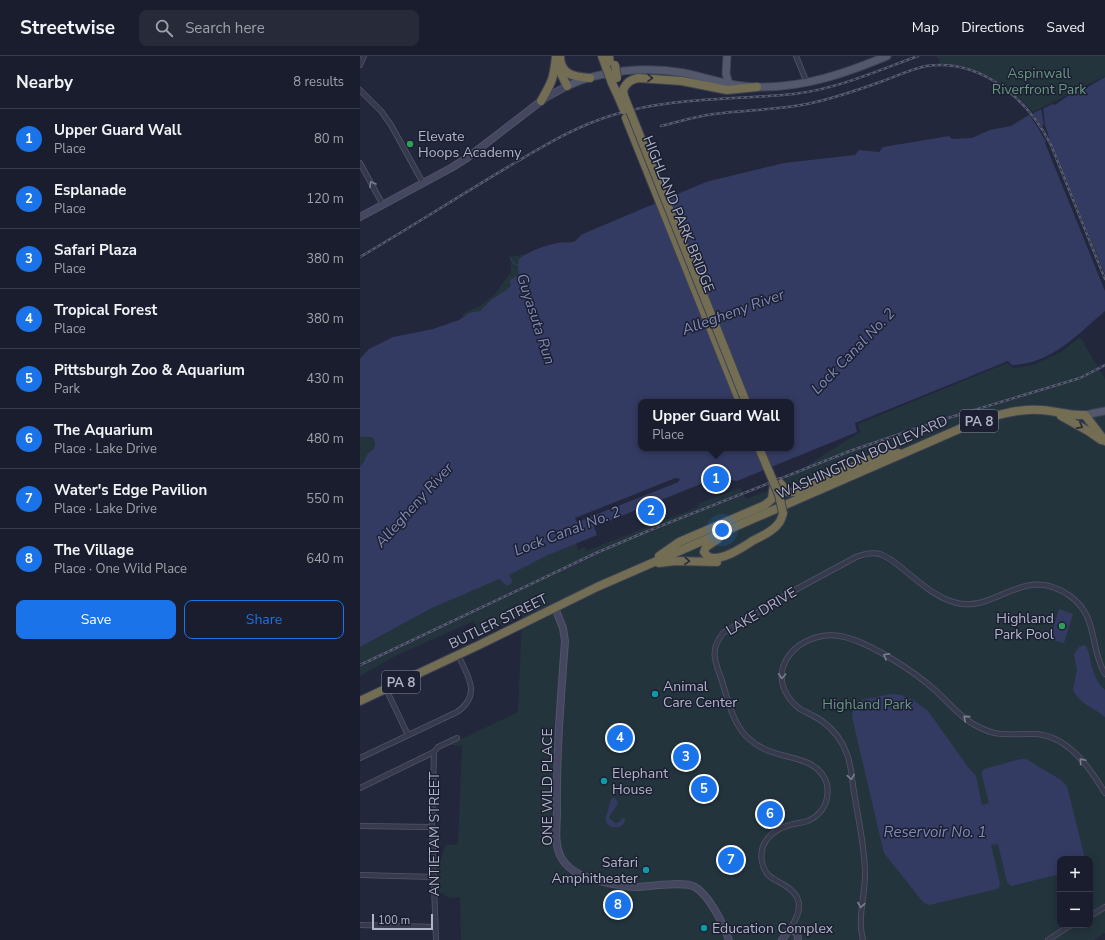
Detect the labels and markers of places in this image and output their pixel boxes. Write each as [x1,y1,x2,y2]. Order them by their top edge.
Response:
place label: Elevate Hoops Academy [418,127,522,162]
marker: Elevate Hoops Academy [405,139,415,149]
pin: 1 [703,464,729,494]
pin: 2 [638,496,664,526]
place label: Highland Park Pool [994,609,1055,644]
marker: Highland Park Pool [1057,621,1067,631]
place label: Animal Care Center [663,677,737,712]
marker: Animal Care Center [650,689,660,699]
pin: 4 [607,723,633,753]
pin: 3 [673,742,699,772]
place label: Elephant House [612,764,668,799]
pin: 5 [691,774,717,804]
marker: Elephant House [599,776,609,786]
pin: 6 [757,799,783,829]
pin: 7 [718,845,744,875]
place label: Safari Amphitheater [551,853,638,888]
marker: Safari Amphitheater [641,865,651,875]
pin: 8 [605,890,631,920]
place label: Education Complex [712,919,834,938]
marker: Education Complex [699,923,709,933]

